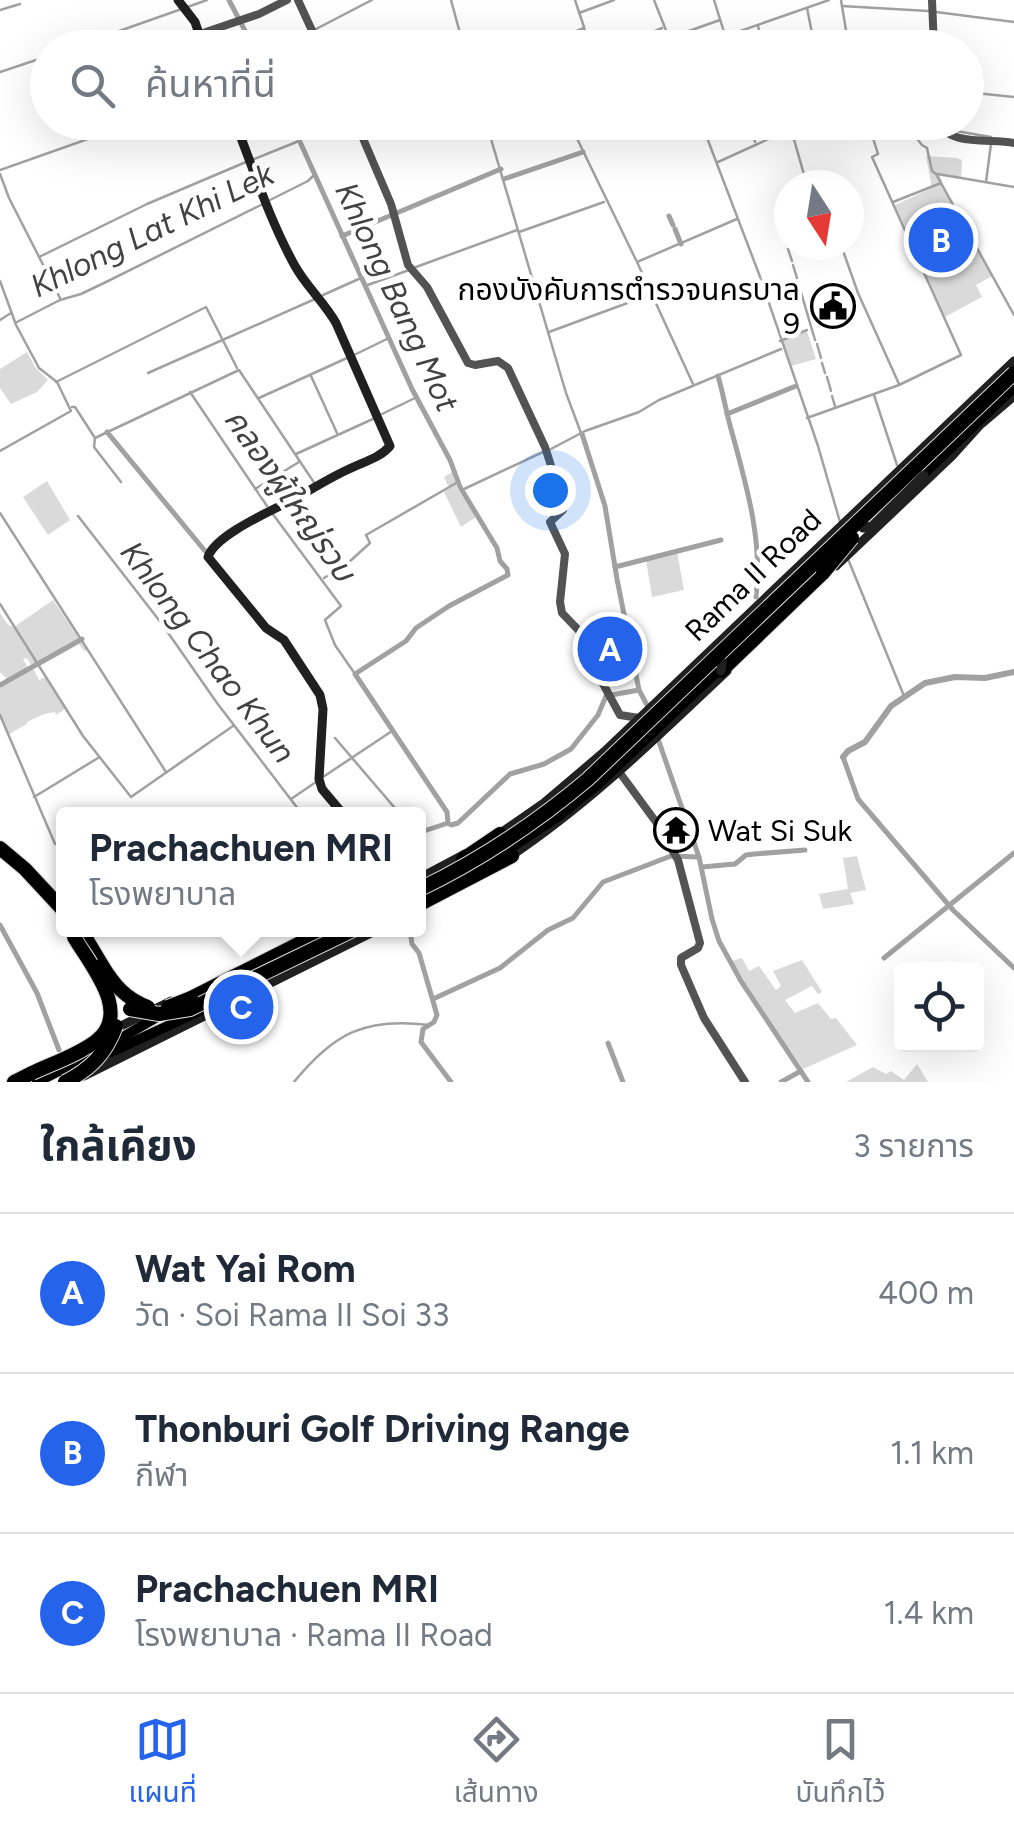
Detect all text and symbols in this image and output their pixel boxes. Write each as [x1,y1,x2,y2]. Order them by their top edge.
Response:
search box [30,30,984,140]
icon: search [65,58,120,113]
text: ค้นหาที่นี่ [145,61,276,107]
water label: Khlong Lat Khi Lek [24,154,281,305]
north arrow [774,170,864,260]
water label: Khlong Bang Mot [327,176,467,418]
pin: B [908,202,974,278]
place label: กองบังคับการตำรวจนครบาล 9 [458,271,800,342]
public building icon: กองบังคับการตำรวจนครบาล 9 [810,283,856,329]
water label: คลองผู้ใหญ่รวบ [216,401,365,591]
your location [525,465,576,516]
street label: Rama II Road [677,501,829,649]
water label: Khlong Chao Khun [113,534,303,770]
pin: A [578,612,642,686]
popup [56,807,426,937]
temple icon: Wat Si Suk [653,807,699,853]
place label: Wat Si Suk [708,812,853,849]
text: Prachachuen MRI [89,825,393,871]
text: โรงพยาบาล [89,875,236,913]
map controls [894,962,984,1052]
button: locate [894,962,984,1052]
pin: C [208,970,274,1044]
text: ใกล้เคียง [40,1120,197,1171]
text: 3 รายการ [853,1127,974,1165]
text: Wat Yai Rom [135,1246,356,1292]
text: A [61,1274,84,1312]
text: 400 m [878,1274,974,1312]
text: วัด · Soi Rama II Soi 33 [135,1296,449,1334]
text: Thonburi Golf Driving Range [135,1406,630,1452]
text: B [63,1434,82,1472]
text: 1.1 km [890,1434,974,1472]
text: กีฬา [135,1456,189,1494]
text: Prachachuen MRI [135,1566,439,1612]
text: C [61,1594,84,1632]
text: 1.4 km [884,1594,974,1632]
text: โรงพยาบาล · Rama II Road [135,1616,493,1654]
tab: แผนที่ [129,1712,197,1815]
tab: เส้นทาง [454,1712,538,1815]
tab: บันทึกไว้ [796,1712,885,1815]

